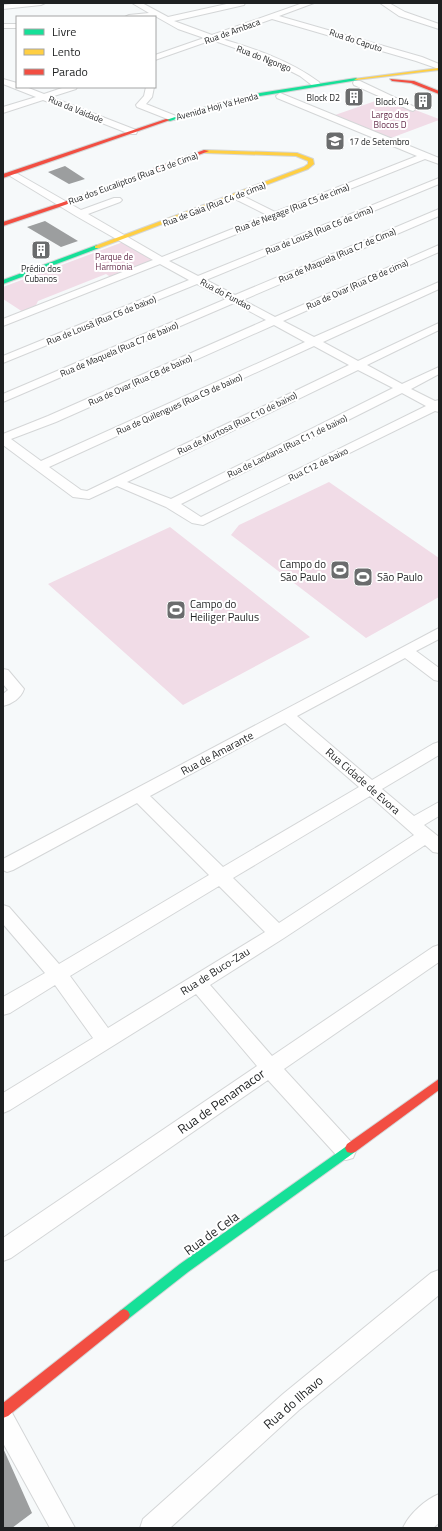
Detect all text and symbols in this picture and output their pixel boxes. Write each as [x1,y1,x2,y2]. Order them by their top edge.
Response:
street label: Rua de Ambaca [202,15,262,47]
legend [16,16,156,88]
text: Livre [52,22,76,41]
street label: Rua do Caputo [328,25,384,55]
text: Lento [52,42,81,61]
street label: Rua do Ngongo [235,42,294,75]
text: Parado [52,62,88,81]
building icon: Block D2 [343,86,365,108]
street label: Avenida Hoji Ya Henda [175,89,260,123]
building icon: Block D4 [412,90,434,112]
place label: Block D2 [307,91,340,104]
street label: Rua da Vaidade [47,92,106,126]
place label: Block D4 [376,95,409,108]
park label: Largo dos Blocos D [372,108,408,131]
school or university icon: 17 de Setembro [324,130,346,152]
place label: 17 de Setembro [349,135,410,148]
street label: Rua dos Eucaliptos (Rua C3 de Cima) [66,148,200,208]
street label: Rua de Gaia (Rua C4 de cima) [161,178,267,230]
street label: Rua de Negage (Rua C5 de cima) [233,180,351,236]
street label: Rua de Lousã (Rua C6 de cima) [263,202,375,258]
street label: Rua de Maquela (Rua C7 de Cima) [276,224,398,286]
building icon: Prédio dos Cubanos [30,239,52,261]
park label: Parque de Harmonia [95,250,134,273]
street label: Rua de Ovar (Rua C8 de cima) [304,256,410,312]
place label: Prédio dos Cubanos [21,262,61,285]
street label: Rua do Fundao [198,275,254,313]
street label: Rua de Lousã (Rua C6 de baixo) [44,292,158,348]
street label: Rua de Maquela (Rua C7 de baixo) [58,318,180,380]
street label: Rua de Ovar (Rua C8 de baixo) [86,351,194,409]
street label: Rua de Quilengues (Rua C9 de baixo) [114,370,244,438]
street label: Rua de Murtosa (Rua C10 de baixo) [175,388,299,458]
street label: Rua de Landana (Rua C11 de baixo) [225,411,349,481]
street label: Rua C12 de baixo [286,444,350,484]
place label: Campo do São Paulo [280,556,326,585]
sports icon: Campo do São Paulo [329,559,351,581]
sports icon: São Paulo [352,566,374,588]
place label: São Paulo [377,569,423,585]
place label: Campo do Heiliger Paulus [190,596,259,625]
sports icon: Campo do Heiliger Paulus [165,599,187,621]
street label: Rua de Amarante [178,727,257,779]
street label: Rua Cidade de Evora [322,744,404,818]
street label: Rua de Buco-Zau [177,943,253,999]
street label: Rua de Penamacor [173,1063,269,1139]
street label: Rua de Cela [179,1206,243,1260]
street label: Rua do Ilhavo [259,1370,327,1434]

